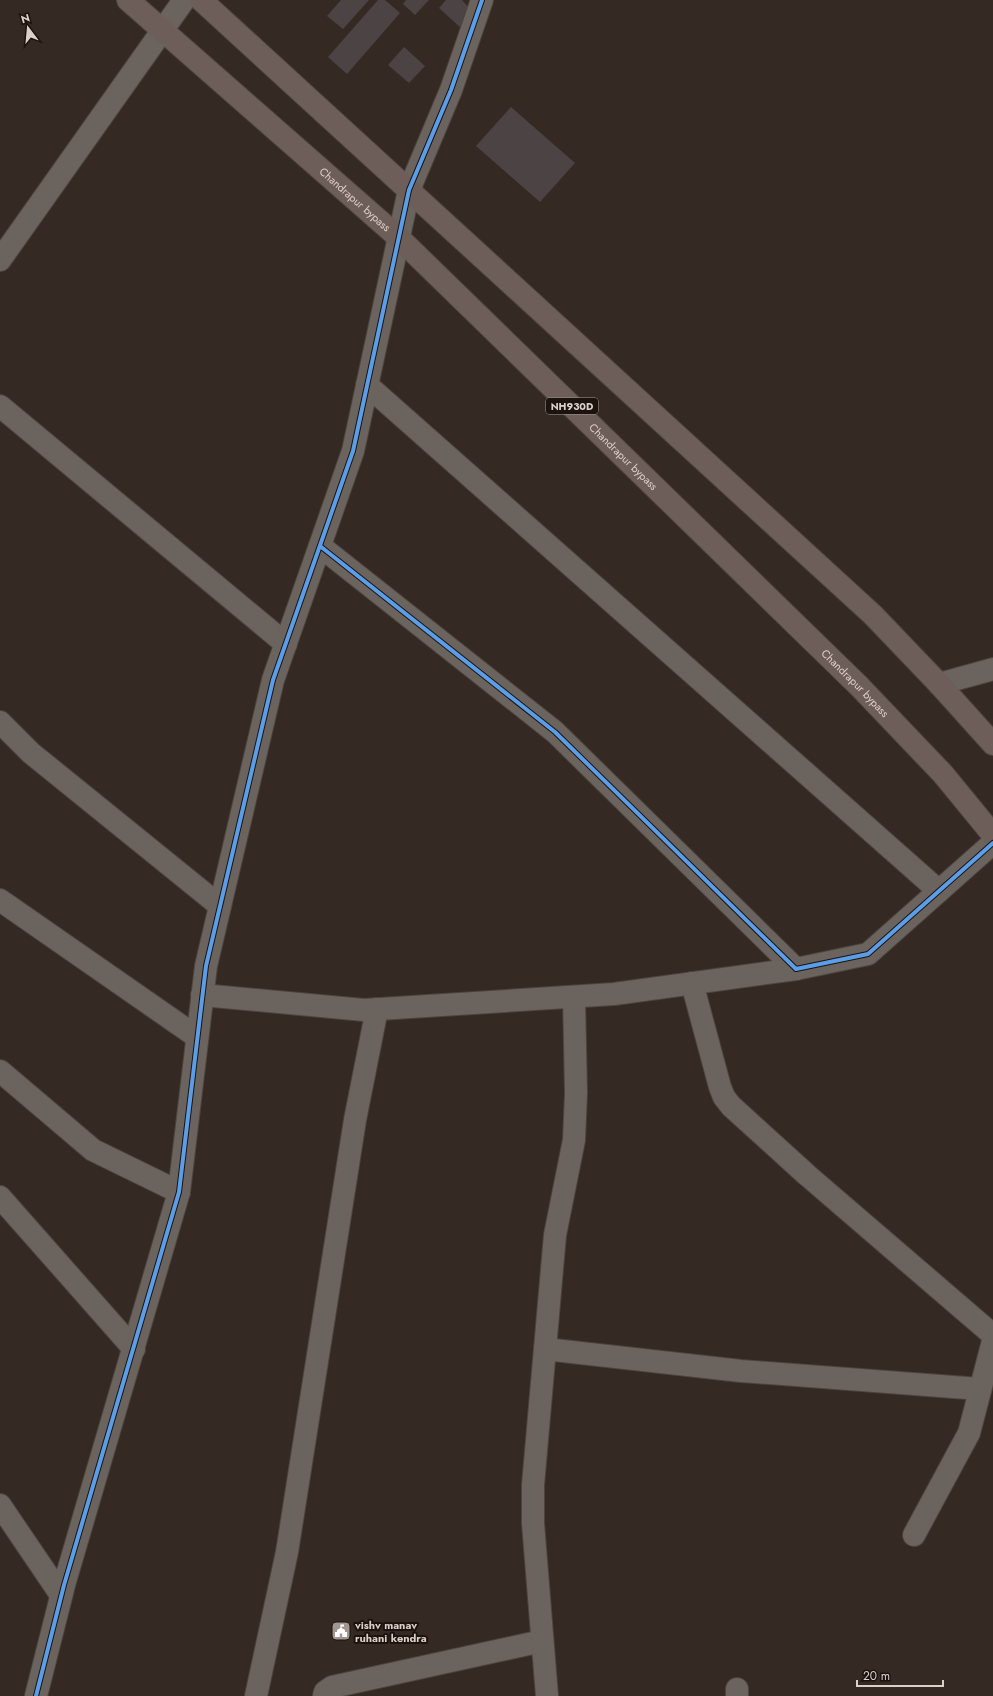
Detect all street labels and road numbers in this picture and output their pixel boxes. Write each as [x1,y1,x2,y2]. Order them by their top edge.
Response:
street label: Chandrapur bypass [316,163,395,235]
road number: NH930D [546,398,598,414]
street label: Chandrapur bypass [586,419,662,494]
street label: Chandrapur bypass [818,645,893,721]

